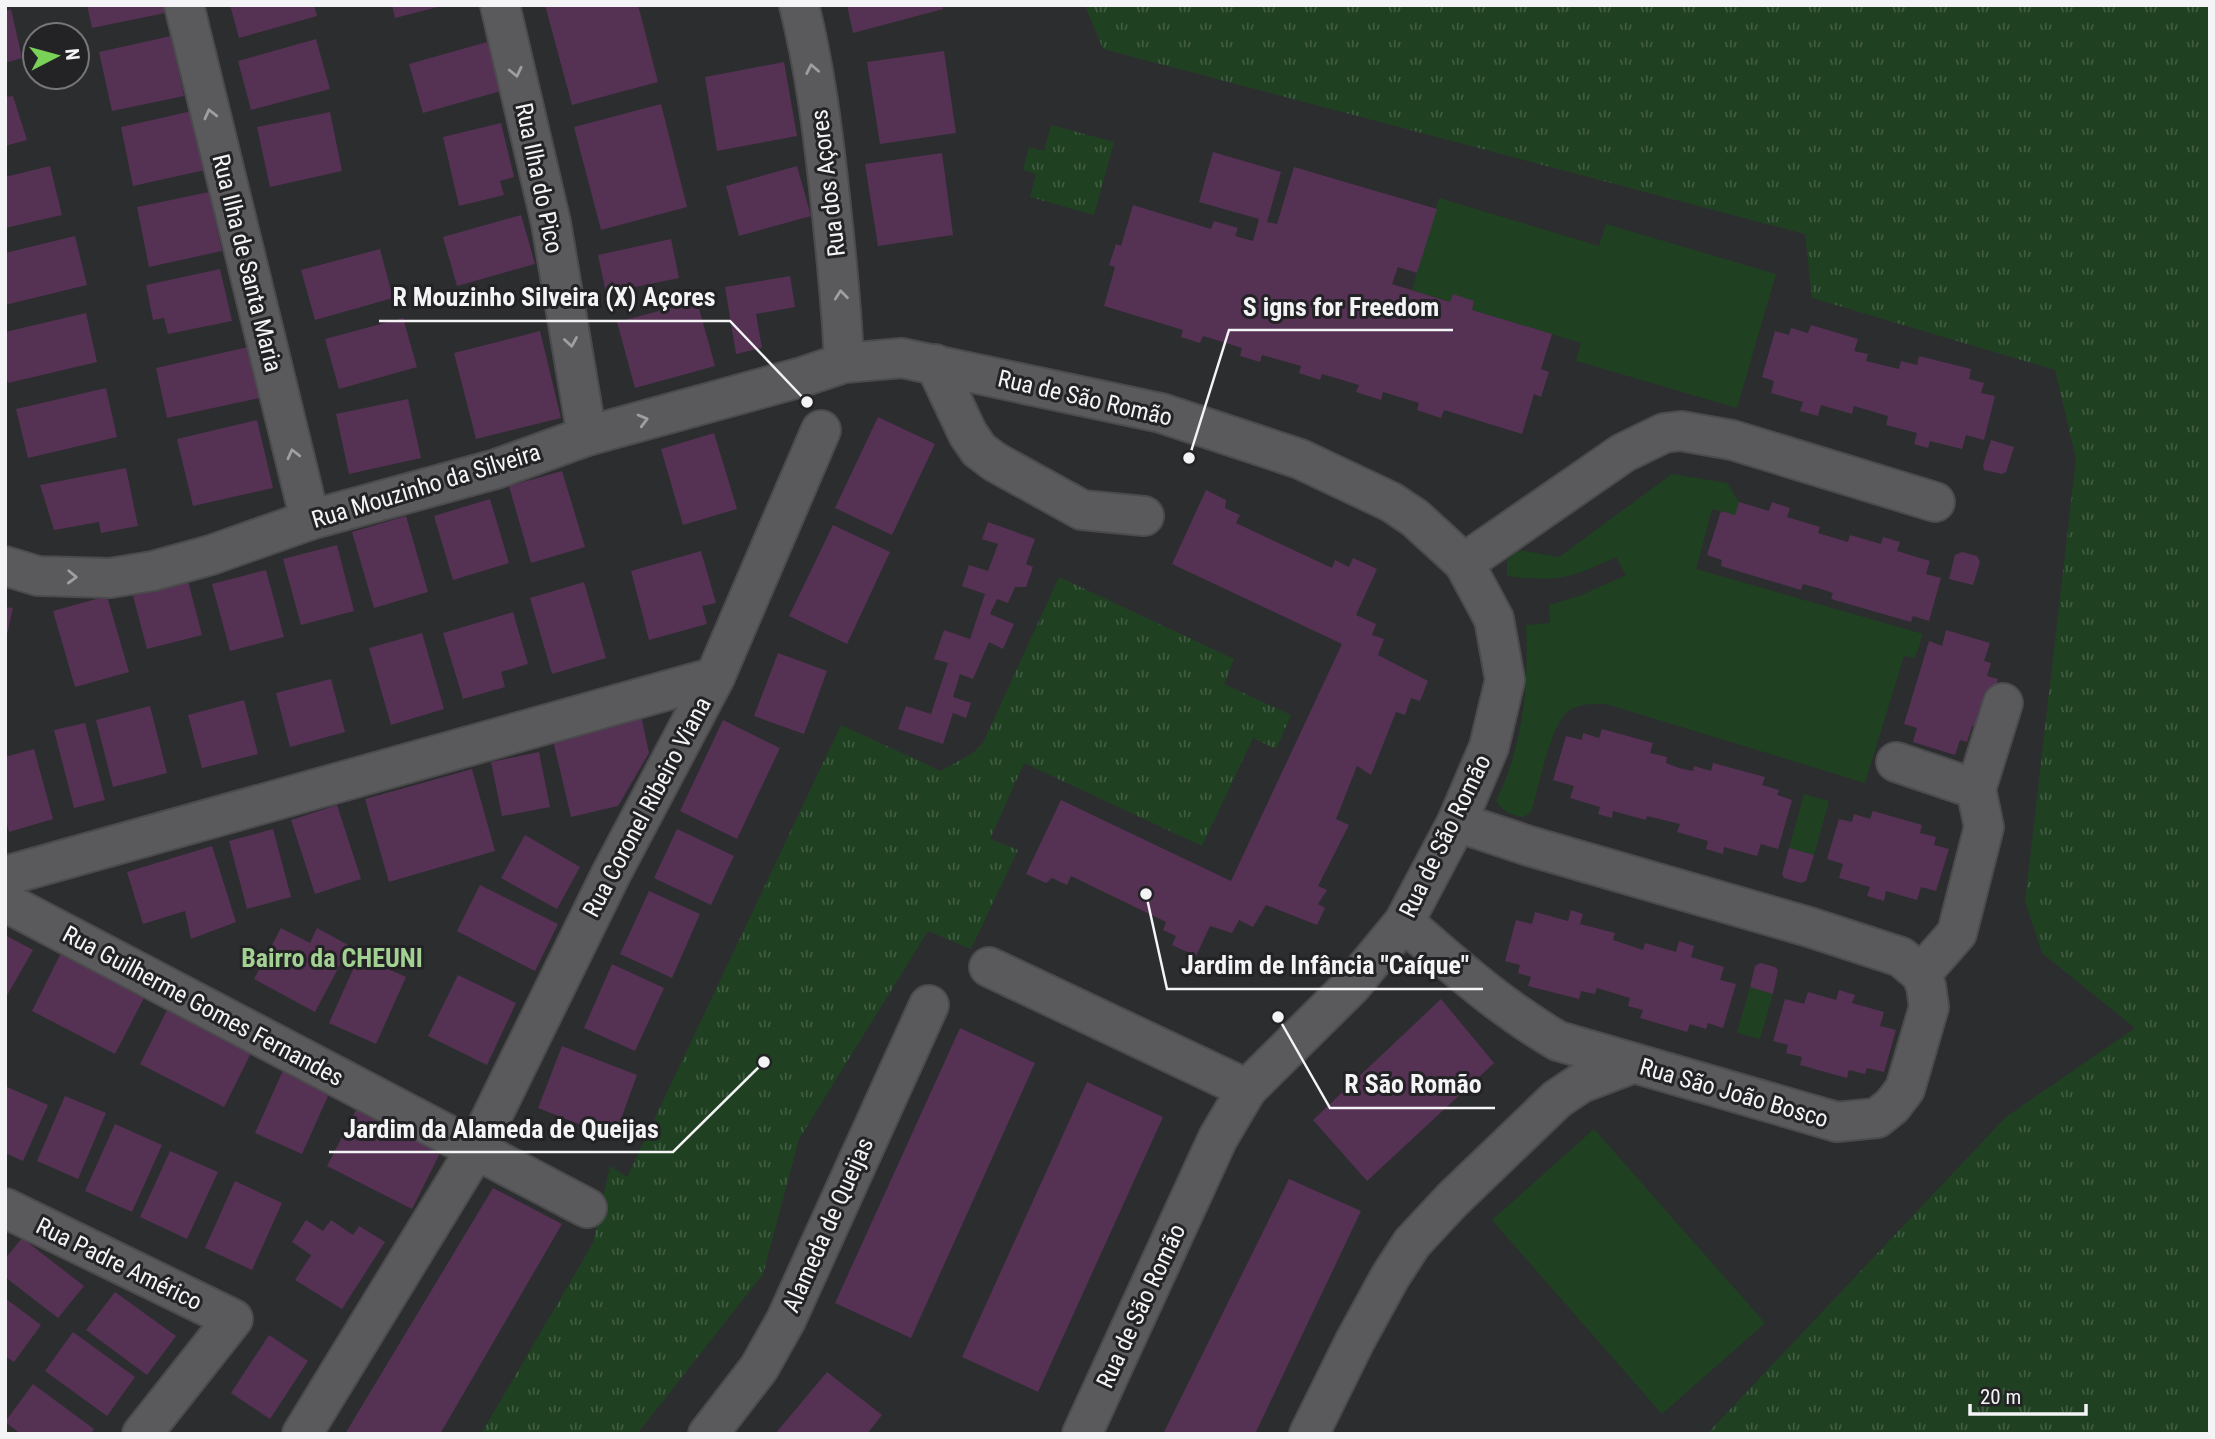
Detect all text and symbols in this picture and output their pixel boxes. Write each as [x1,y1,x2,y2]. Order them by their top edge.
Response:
north arrow [21,21,91,91]
text: N [60,47,84,61]
one-way arrow [806,64,821,76]
one-way arrow [508,66,522,78]
street label: Rua Ilha do Pico [509,100,569,256]
one-way arrow [204,108,218,120]
street label: Rua dos Açores [805,108,851,258]
street label: Rua Ilha de Santa Maria [206,151,288,375]
callout: R Mouzinho Silveira (X) Açores [379,274,730,321]
text: R Mouzinho Silveira (X) Açores [392,282,716,312]
callout: S igns for Freedom [1229,283,1453,330]
one-way arrow [834,289,849,300]
text: S igns for Freedom [1243,292,1439,322]
one-way arrow [563,337,578,348]
street label: Rua de São Romão [995,364,1175,432]
one-way arrow [637,414,649,429]
street label: Rua Mouzinho da Silveira [308,438,544,534]
one-way arrow [287,448,301,460]
one-way arrow [67,569,78,585]
street label: Rua Coronel Ribeiro Viana [577,692,717,922]
street label: Rua de São Romão [1393,750,1497,922]
street label: Rua Guilherme Gomes Fernandes [58,920,348,1092]
callout: Jardim de Infância "Caíque" [1167,942,1483,989]
district label: Bairro da CHEUNI [241,943,423,973]
text: Jardim de Infância "Caíque" [1181,950,1469,980]
street label: Rua São João Bosco [1637,1053,1831,1133]
callout: R São Romão [1330,1061,1495,1108]
text: R São Romão [1344,1069,1482,1099]
callout: Jardim da Alameda de Queijas [329,1105,673,1152]
text: Jardim da Alameda de Queijas [343,1114,659,1144]
street label: Alameda de Queijas [777,1133,879,1317]
street label: Rua Padre Américo [32,1212,206,1316]
street label: Rua de São Romão [1091,1219,1191,1393]
scale bar [1970,1372,2086,1416]
text: 20 m [1980,1385,2021,1409]

